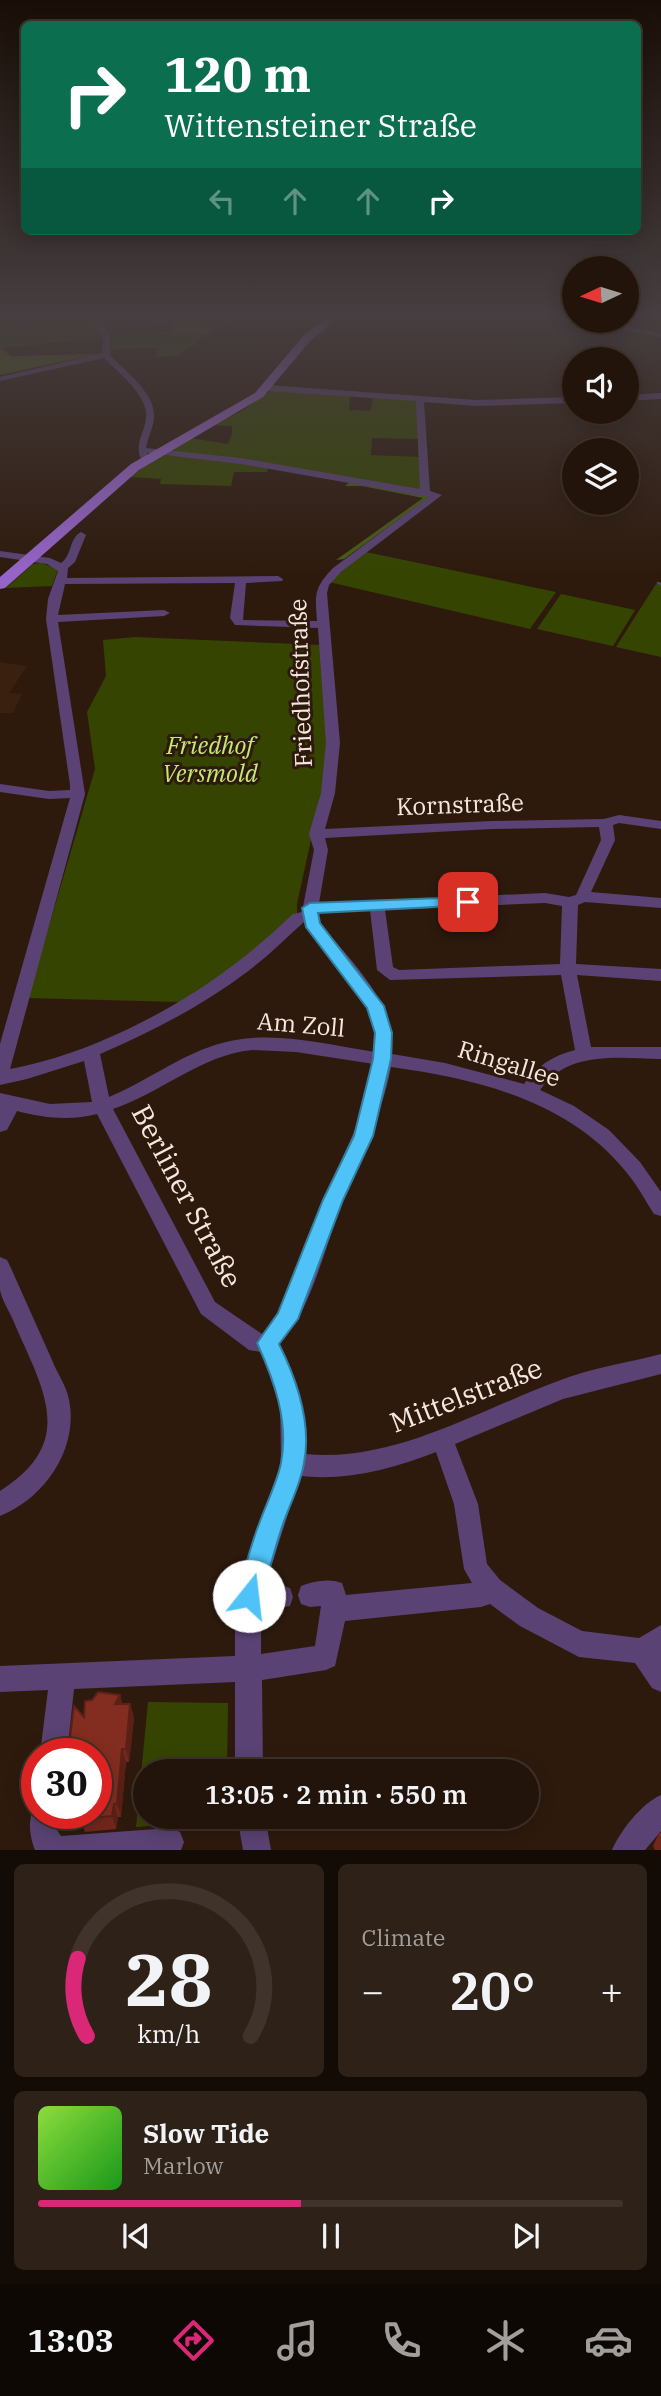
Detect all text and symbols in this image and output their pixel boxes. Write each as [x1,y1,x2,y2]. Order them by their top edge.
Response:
text: 120 m [164,42,311,105]
icon: right [49,49,140,140]
text: Wittensteiner Straße [164,104,477,146]
icon: left [203,182,241,220]
icon: ahead [276,182,314,220]
icon: ahead [349,182,387,220]
icon: right [422,182,460,220]
north arrow [562,256,639,332]
map controls [562,256,639,515]
button: sound [562,347,639,424]
button: layers [562,438,639,515]
street label: Friedhofstraße [281,598,319,768]
park label: Friedhof Versmold [162,729,259,789]
street label: Kornstraße [396,786,524,822]
pin [438,872,498,932]
icon: arrive [449,883,487,921]
street label: Am Zoll [256,1004,346,1044]
street label: Ringallee [454,1032,564,1094]
street label: Berliner Straße [124,1098,251,1294]
street label: Mittelstraße [384,1349,547,1440]
position arrow [212,1559,286,1633]
speed limit sign: 30 [21,1738,112,1829]
text: 13:05 · 2 min · 550 m [205,1777,467,1811]
text: Climate [362,1922,445,1952]
text: 28 [125,1932,212,2027]
text: 20° [449,1957,536,2024]
text: − [362,1966,384,2015]
text: + [600,1966,623,2015]
text: km/h [137,2017,200,2050]
text: Slow Tide [143,2116,269,2150]
text: Marlow [143,2150,223,2180]
icon: previous [117,2217,155,2255]
icon: pause [312,2217,350,2255]
icon: next [507,2217,545,2255]
icon: directions [169,2316,218,2365]
icon: music [273,2316,322,2365]
icon: phone [377,2316,426,2365]
icon: climate [481,2316,530,2365]
icon: car [584,2316,633,2365]
text: 13:03 [27,2319,114,2361]

